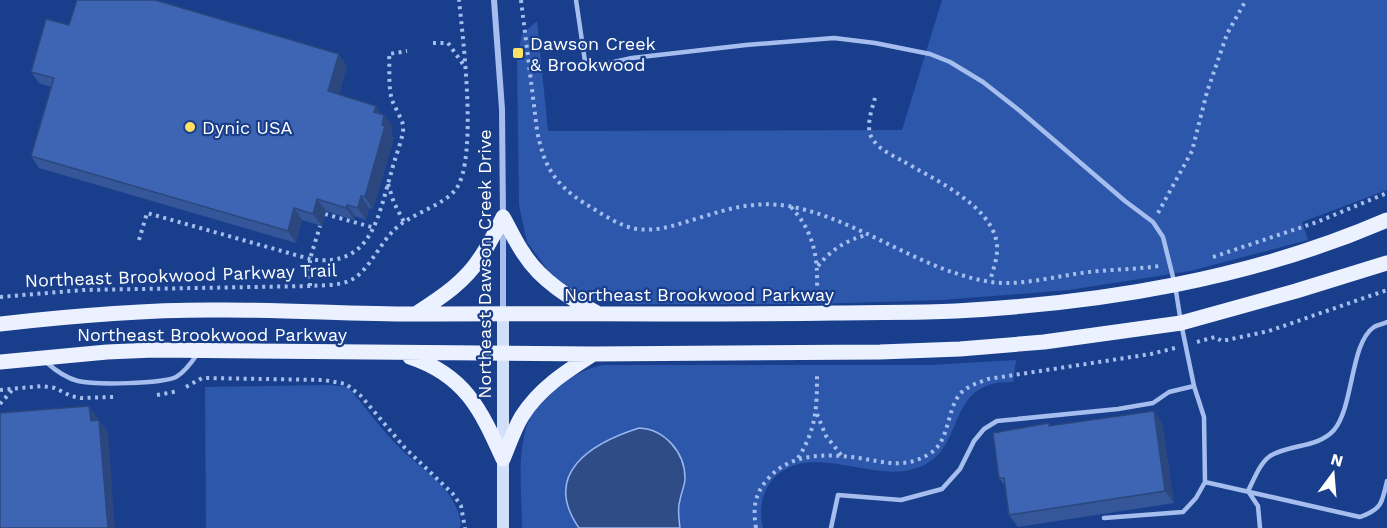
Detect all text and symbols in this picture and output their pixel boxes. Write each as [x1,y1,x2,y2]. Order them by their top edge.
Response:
place label: Dawson Creek & Brookwood [530,33,656,75]
marker: Dawson Creek & Brookwood [511,46,525,60]
place label: Dynic USA [202,117,292,138]
marker: Dynic USA [183,120,197,134]
street label: Northeast Dawson Creek Drive [474,129,495,399]
street label: Northeast Brookwood Parkway Trail [25,259,338,291]
street label: Northeast Brookwood Parkway [564,284,835,305]
street label: Northeast Brookwood Parkway [77,324,348,345]
north arrow [1303,444,1363,504]
text: N [1329,449,1345,471]

